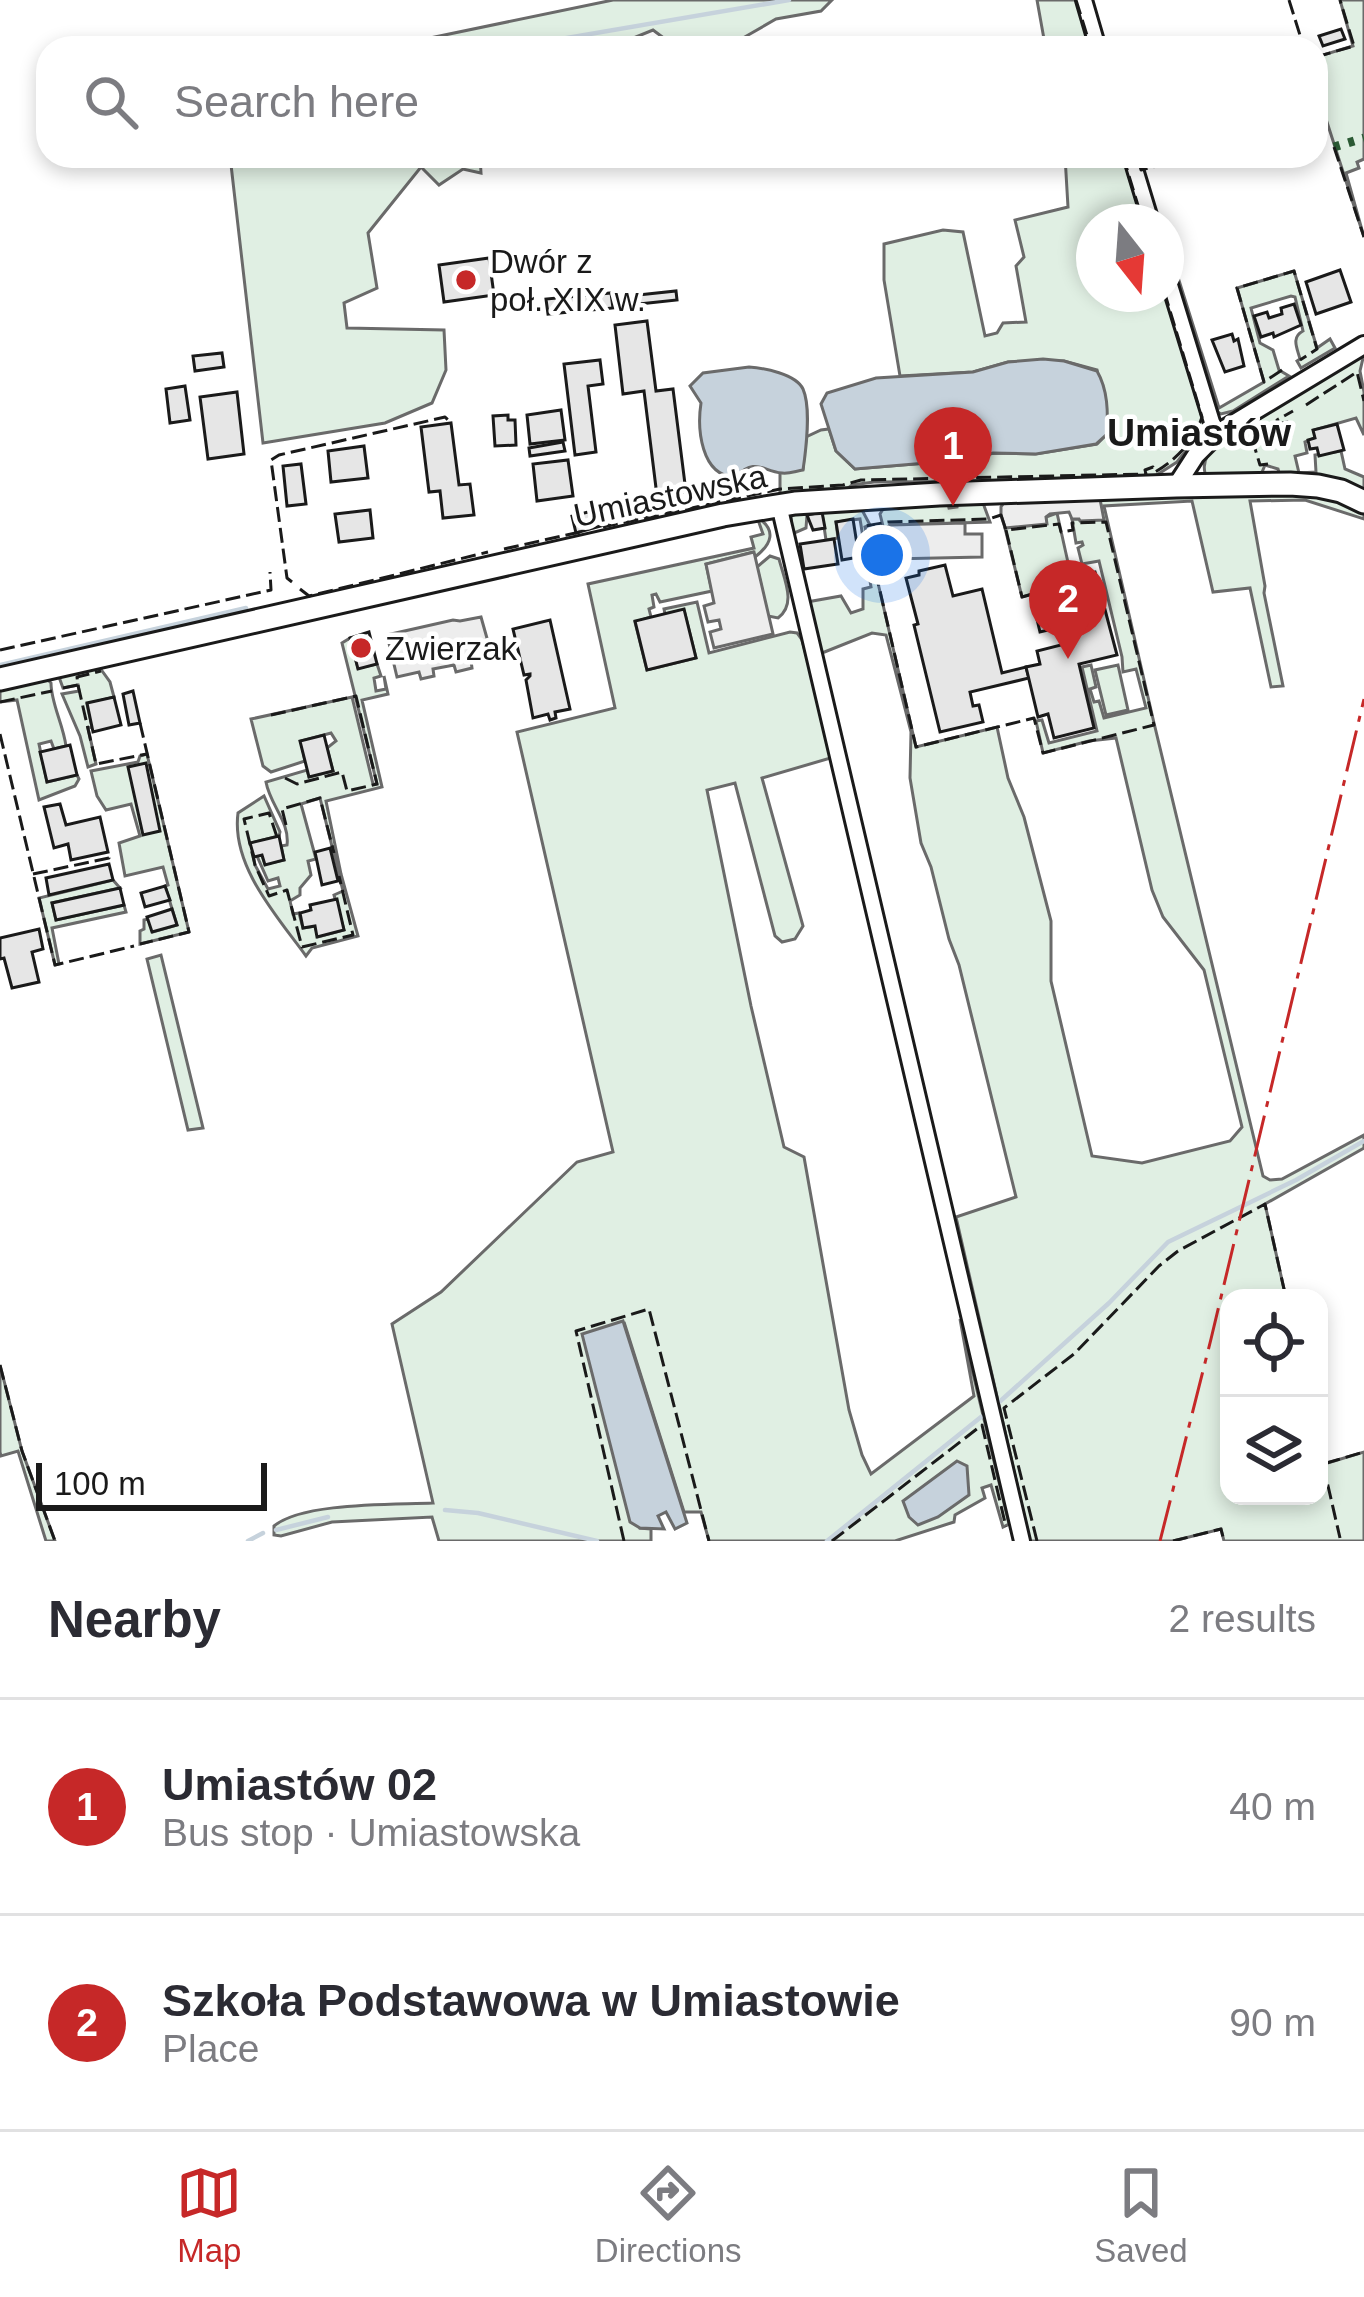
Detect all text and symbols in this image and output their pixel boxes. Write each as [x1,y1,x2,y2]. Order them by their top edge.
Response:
search box [36,36,1328,168]
icon: search [78,69,144,135]
text: Search here [174,76,419,127]
north arrow [1076,204,1184,312]
place label: Dwór z poł. XIX w. [490,243,646,318]
marker: Dwór z poł. XIX w. [453,267,479,293]
pin: 1 [914,407,992,506]
district label: Umiastów [1107,411,1292,454]
street label: Umiastowska [570,457,771,534]
your location [852,525,912,585]
pin: 2 [1029,560,1107,659]
place label: Zwierzak [385,630,518,667]
marker: Zwierzak [348,635,374,661]
map controls [1220,1289,1328,1505]
button: locate [1220,1289,1328,1397]
button: layers [1220,1397,1328,1505]
scale bar [36,1457,267,1510]
text: 100 m [54,1465,146,1502]
text: Nearby [48,1591,221,1648]
text: 2 results [1169,1597,1316,1640]
text: Umiastów 02 [162,1759,437,1810]
text: 1 [76,1785,98,1828]
text: 40 m [1229,1785,1316,1828]
text: Bus stop · Umiastowska [162,1811,580,1854]
text: Szkoła Podstawowa w Umiastowie [162,1975,900,2026]
text: 2 [76,2001,98,2044]
text: 90 m [1229,2001,1316,2044]
text: Place [162,2027,260,2070]
tab: Map [176,2160,242,2270]
tab: Directions [595,2160,742,2270]
tab: Saved [1094,2160,1188,2270]

